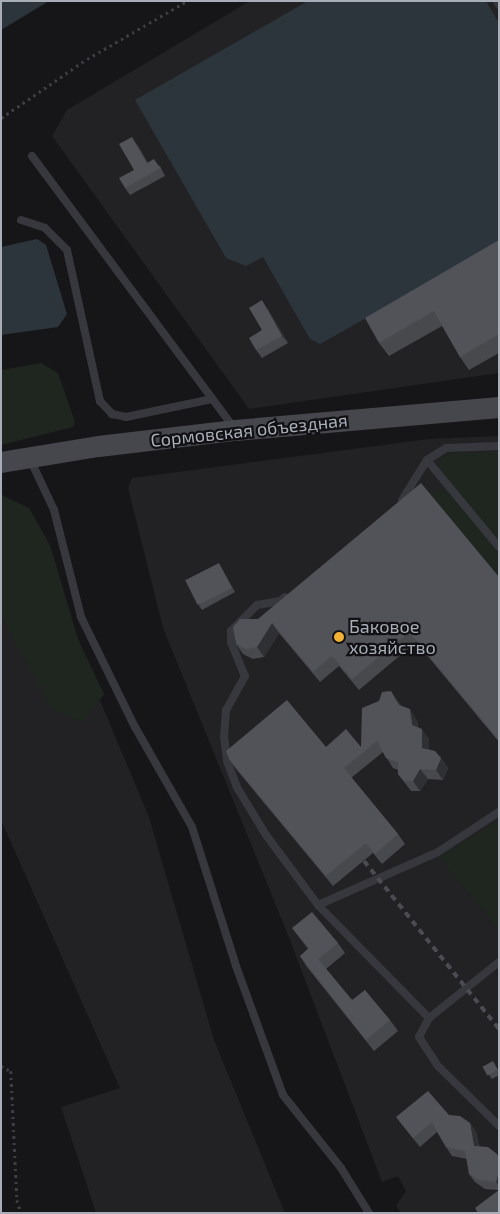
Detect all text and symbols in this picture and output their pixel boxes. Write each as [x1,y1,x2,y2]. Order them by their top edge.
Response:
street label: Сормовская объездная [149,409,349,451]
place label: Баковое хозяйство [349,616,436,659]
marker: Баковое хозяйство [333,631,345,643]

